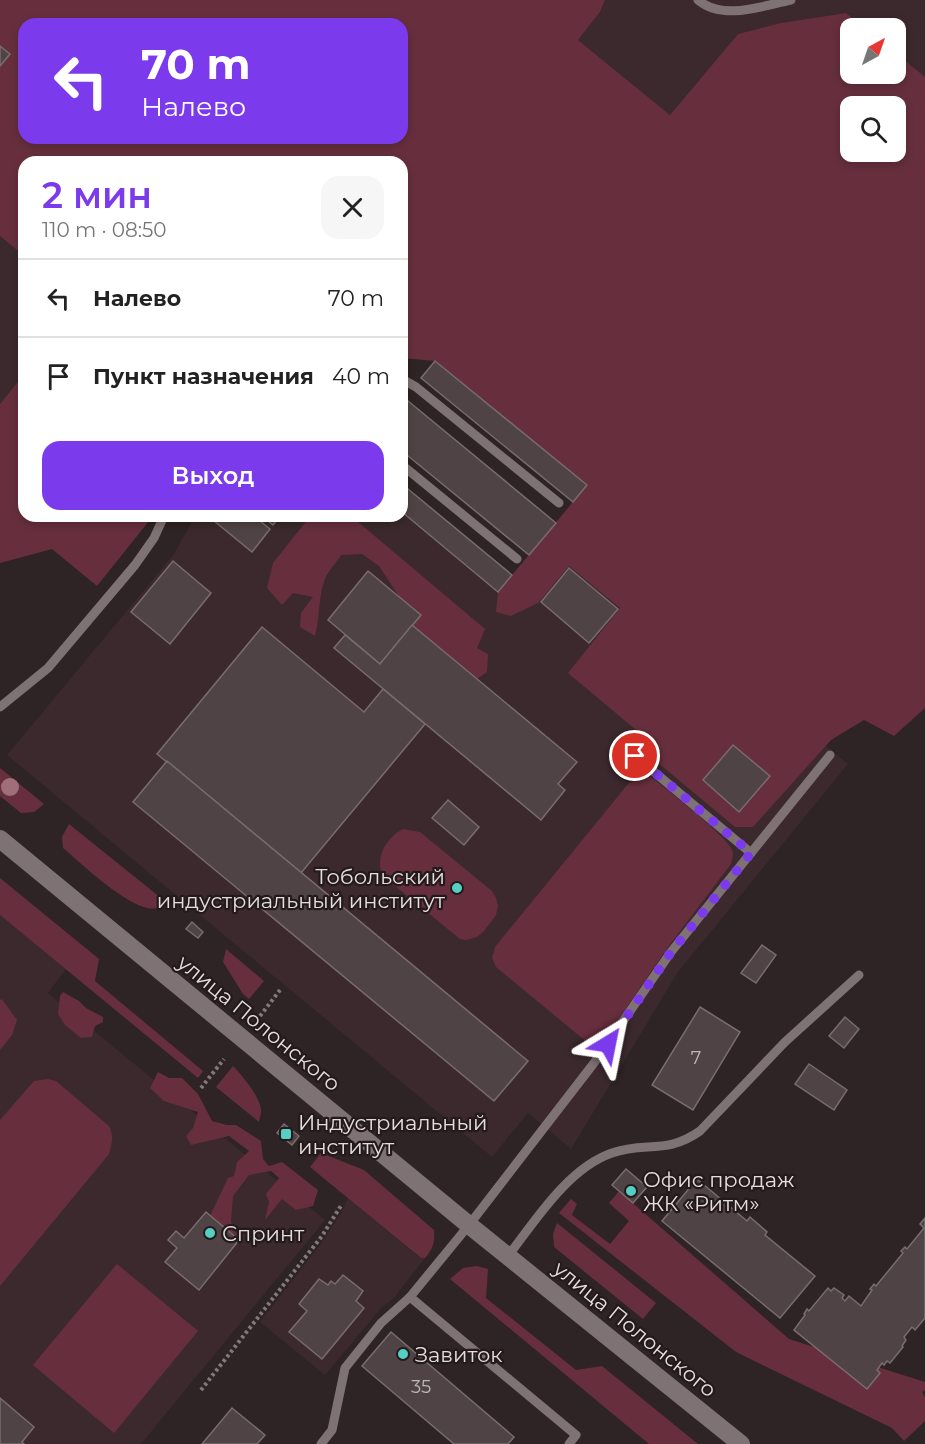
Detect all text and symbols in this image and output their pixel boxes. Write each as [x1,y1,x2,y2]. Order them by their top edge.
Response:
north arrow [840,18,906,84]
map controls [840,18,906,162]
text: 70 m [141,38,251,90]
icon: left [42,42,120,120]
text: Налево [141,90,246,123]
button: search [840,96,906,162]
text: 2 мин [42,173,152,217]
button: close [321,176,384,239]
text: 110 m · 08:50 [42,218,166,242]
icon: left [42,282,75,315]
text: Налево [93,285,181,312]
text: 70 m [328,285,384,312]
icon: arrive [42,360,75,393]
text: Пункт назначения [93,363,314,390]
text: 40 m [332,363,390,390]
button: Выход [42,441,384,510]
pin [609,730,660,781]
icon: arrive [618,739,651,772]
place label: Тобольский индустриальный институт [157,864,445,913]
marker: Тобольский индустриальный институт [450,881,464,895]
street label: улица Полонского [172,949,345,1096]
position arrow [576,1012,640,1076]
house number: 7 [691,1047,701,1069]
place label: Индустриальный институт [298,1110,487,1159]
marker: Индустриальный институт [279,1127,293,1141]
place label: Офис продаж ЖК «Ритм» [643,1167,794,1216]
marker: Офис продаж ЖК «Ритм» [624,1184,638,1198]
place label: Спринт [222,1221,304,1246]
marker: Спринт [203,1226,217,1240]
street label: улица Полонского [548,1255,721,1402]
place label: Завиток [415,1342,503,1367]
marker: Завиток [396,1347,410,1361]
house number: 35 [411,1376,431,1398]

